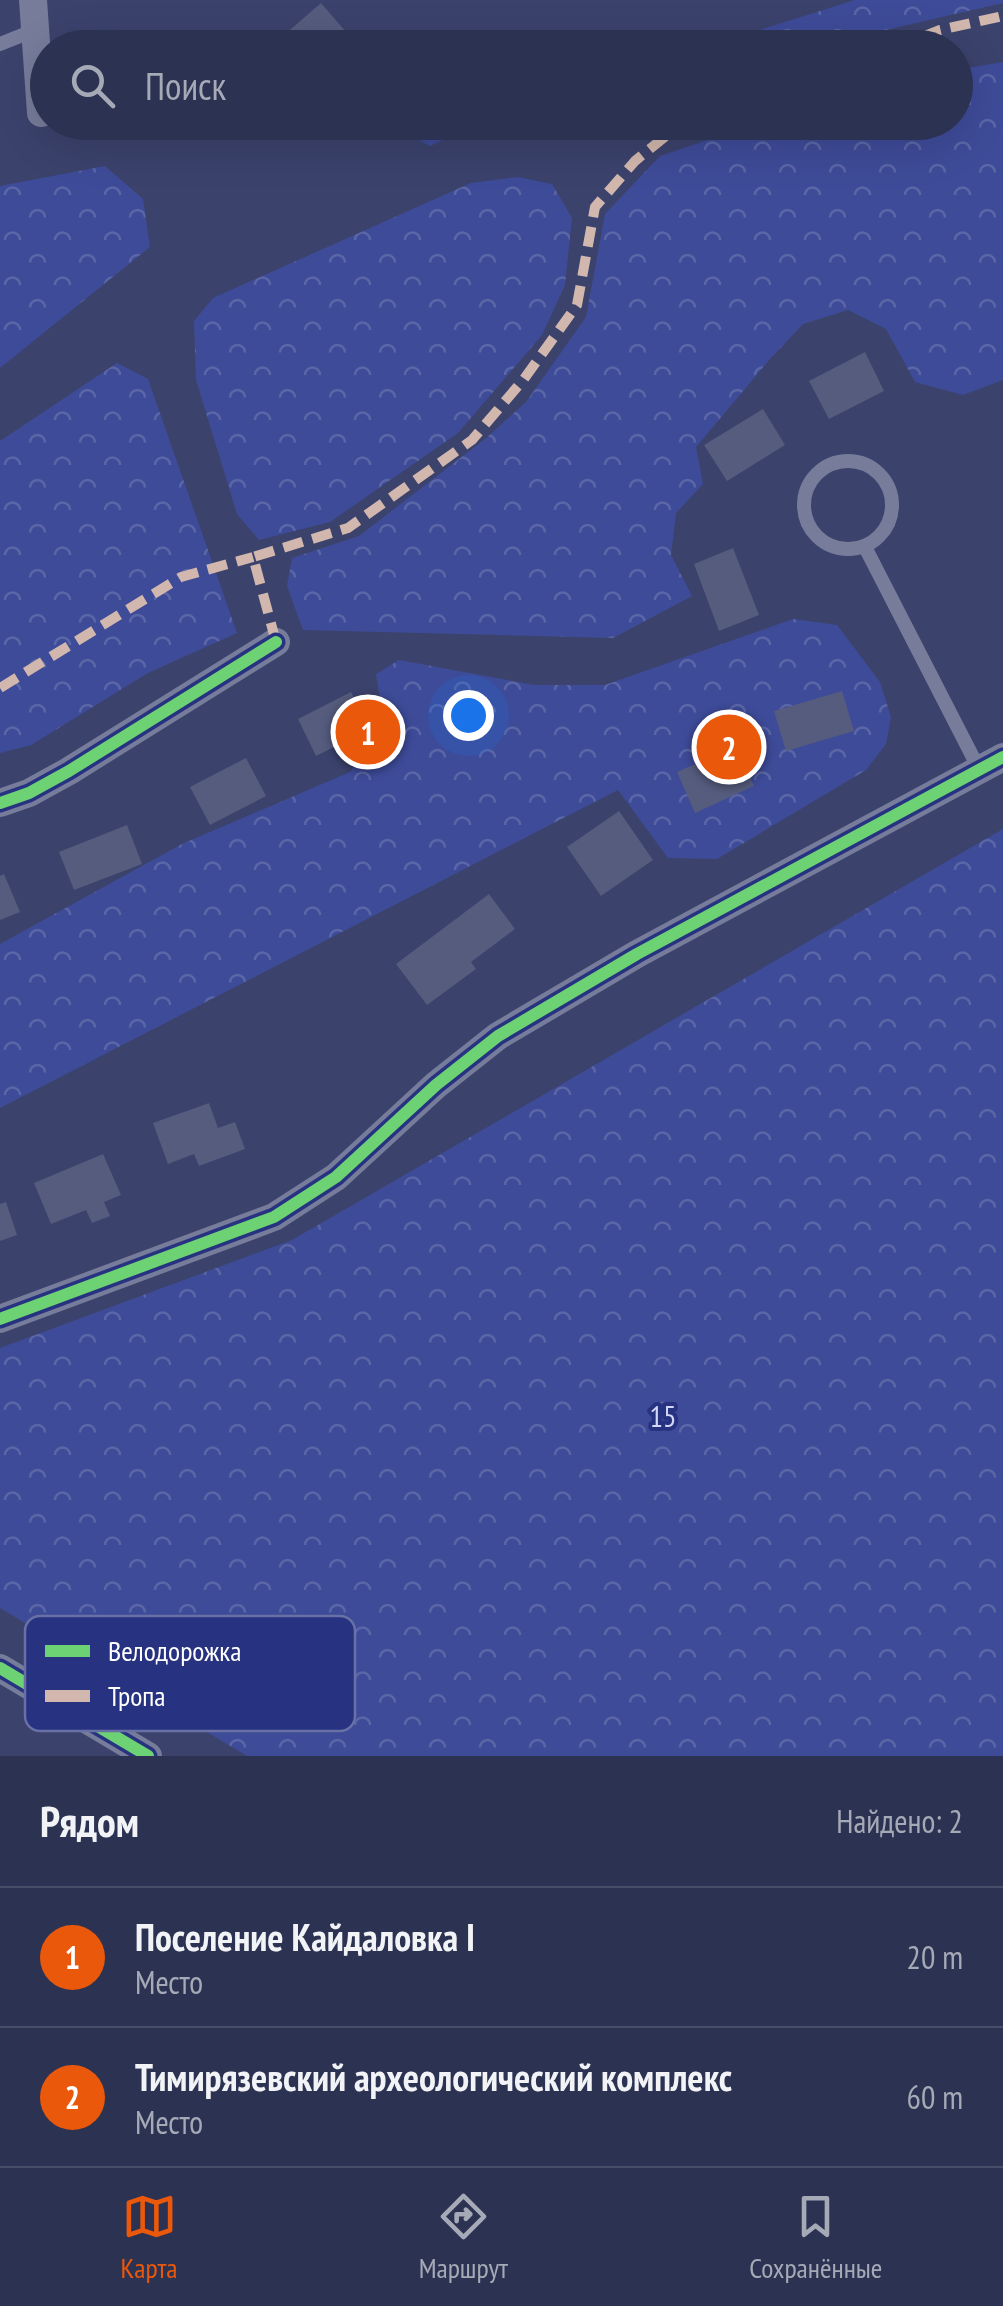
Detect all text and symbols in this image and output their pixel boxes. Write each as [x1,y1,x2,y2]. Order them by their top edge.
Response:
search box [30,30,973,140]
icon: search [65,58,120,113]
text: Поиск [145,61,226,110]
your location [443,690,494,741]
pin: 1 [336,694,400,770]
pin: 2 [696,710,762,784]
park label: 15 [650,1396,677,1435]
legend [25,1616,355,1731]
text: Велодорожка [108,1632,241,1669]
text: Тропа [108,1677,166,1714]
text: Рядом [40,1794,139,1849]
text: Найдено: 2 [836,1800,963,1842]
text: Поселение Кайдаловка I [135,1912,475,1961]
text: 1 [65,1936,80,1978]
text: 20 m [907,1936,963,1978]
text: Место [135,1961,203,2003]
text: Тимирязевский археологический комплекс [135,2052,732,2101]
text: 2 [65,2076,80,2118]
text: 60 m [907,2076,963,2118]
text: Место [135,2101,203,2143]
tab: Карта [121,2189,178,2286]
tab: Маршрут [419,2189,508,2286]
tab: Сохранённые [749,2189,882,2286]

